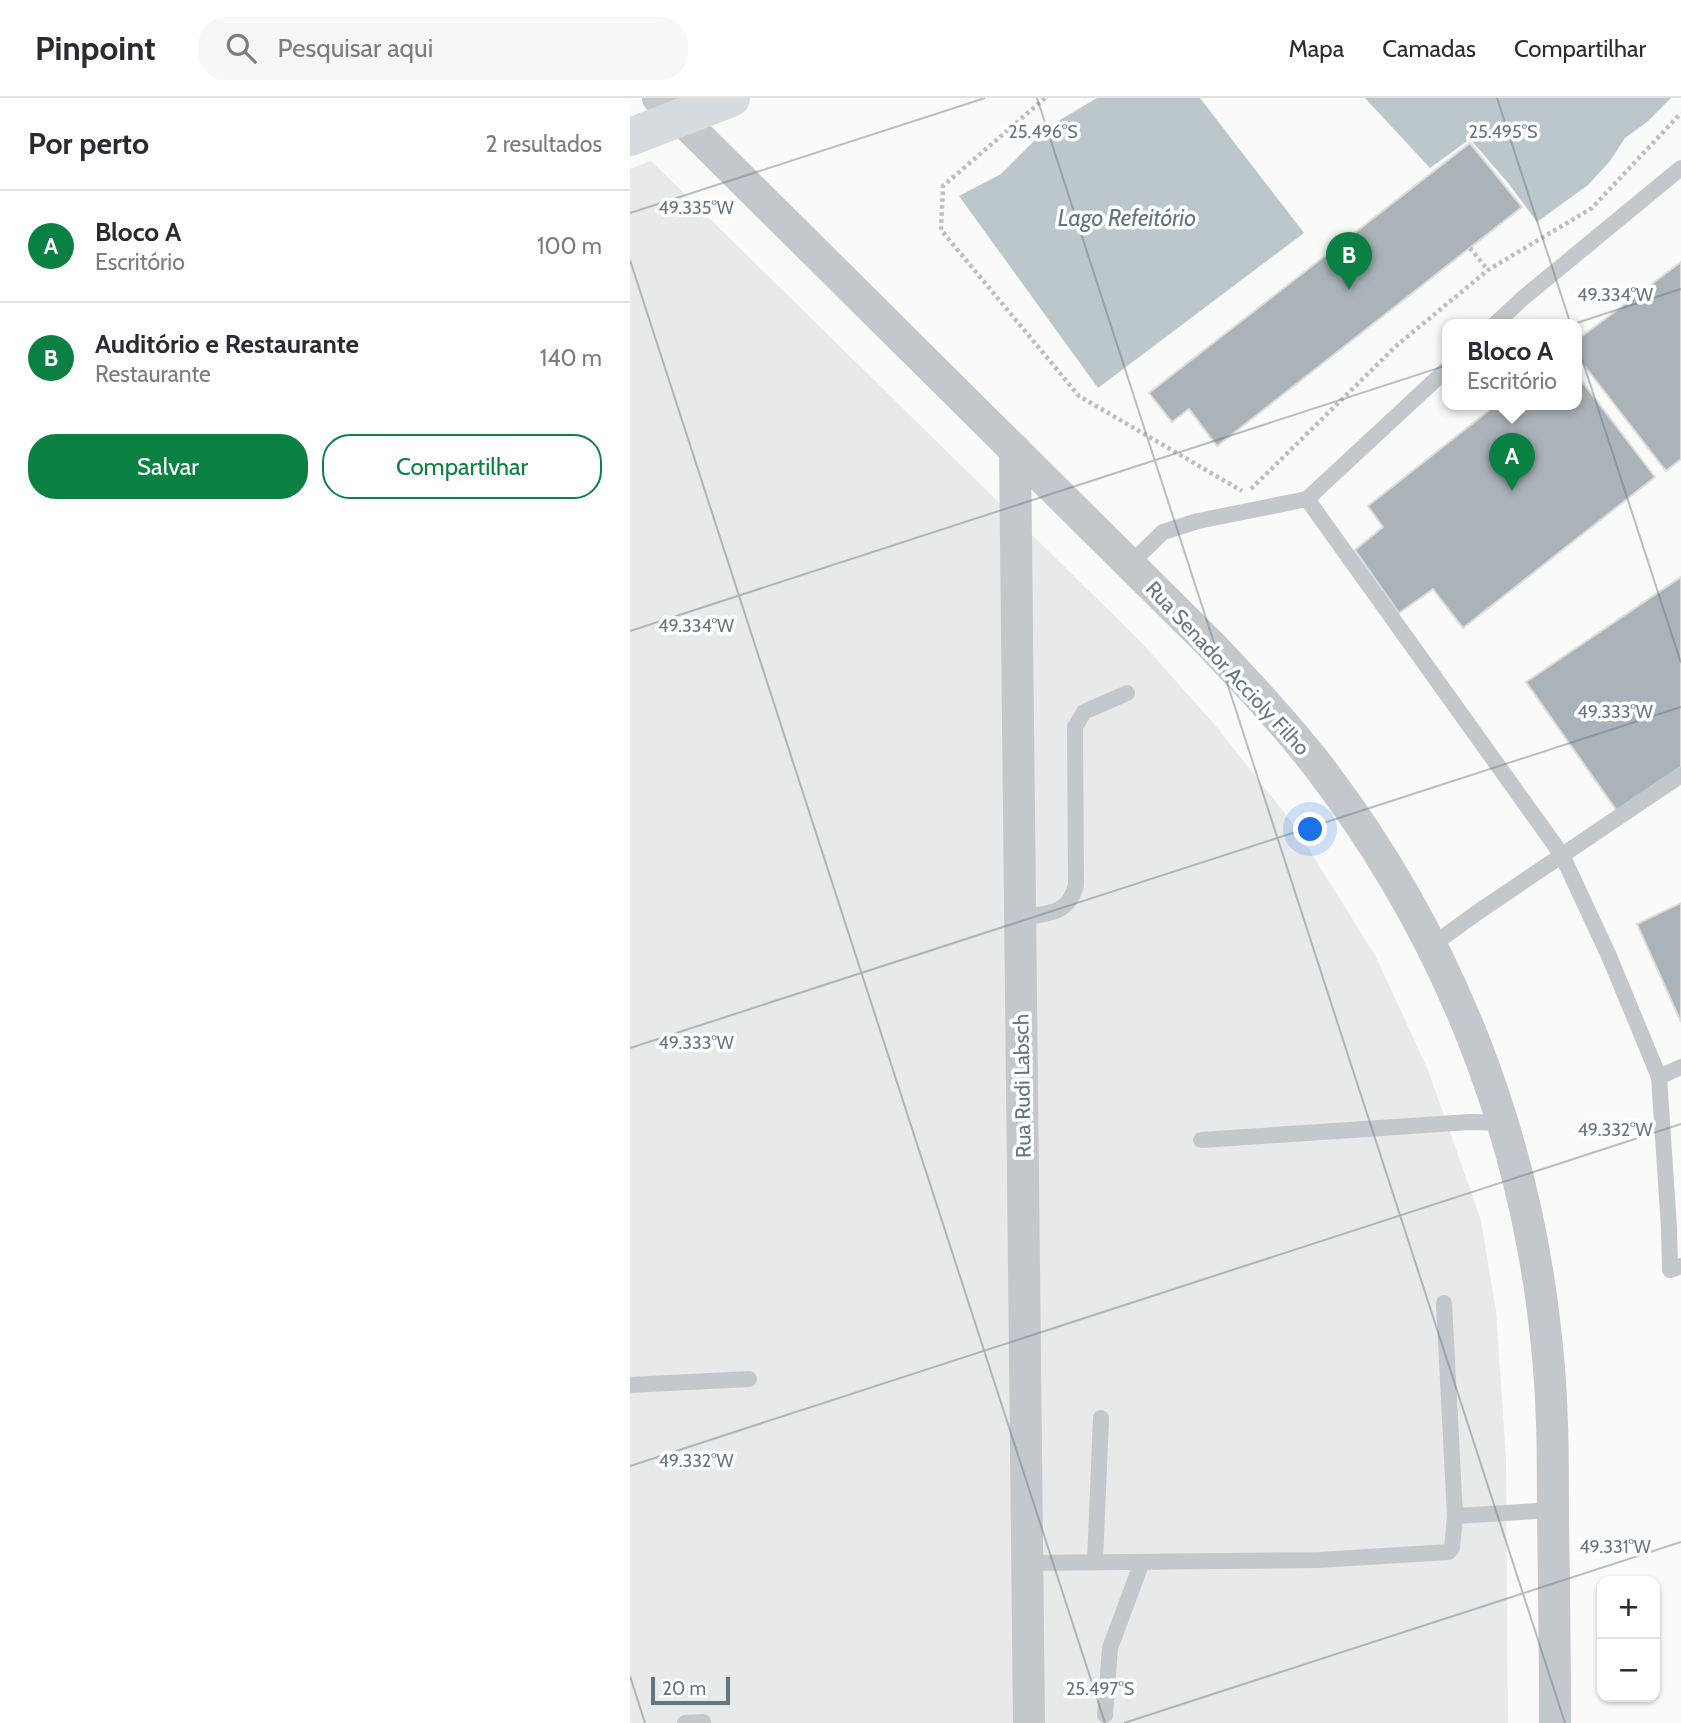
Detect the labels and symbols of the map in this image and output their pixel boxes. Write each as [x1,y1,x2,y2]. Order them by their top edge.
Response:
text: 25.496°S [1008,121,1078,143]
text: 25.495°S [1468,121,1538,143]
text: 49.335°W [658,197,734,219]
water label: Lago Refeitório [1058,204,1196,232]
pin: B [1326,232,1372,290]
text: 49.334°W [1577,284,1653,306]
pin: A [1489,433,1535,491]
street label: Rua Senador Accioly Filho [1141,576,1315,760]
text: 49.334°W [658,615,734,637]
text: 49.333°W [1577,701,1653,723]
your location [1293,812,1327,846]
street label: Rua Rudi Labsch [1008,1014,1036,1158]
text: 49.333°W [658,1032,734,1054]
text: 49.332°W [1577,1119,1653,1141]
text: 49.332°W [658,1450,734,1472]
text: 49.331°W [1579,1536,1651,1558]
scale bar [651,1674,730,1706]
text: 25.497°S [1066,1678,1134,1700]

